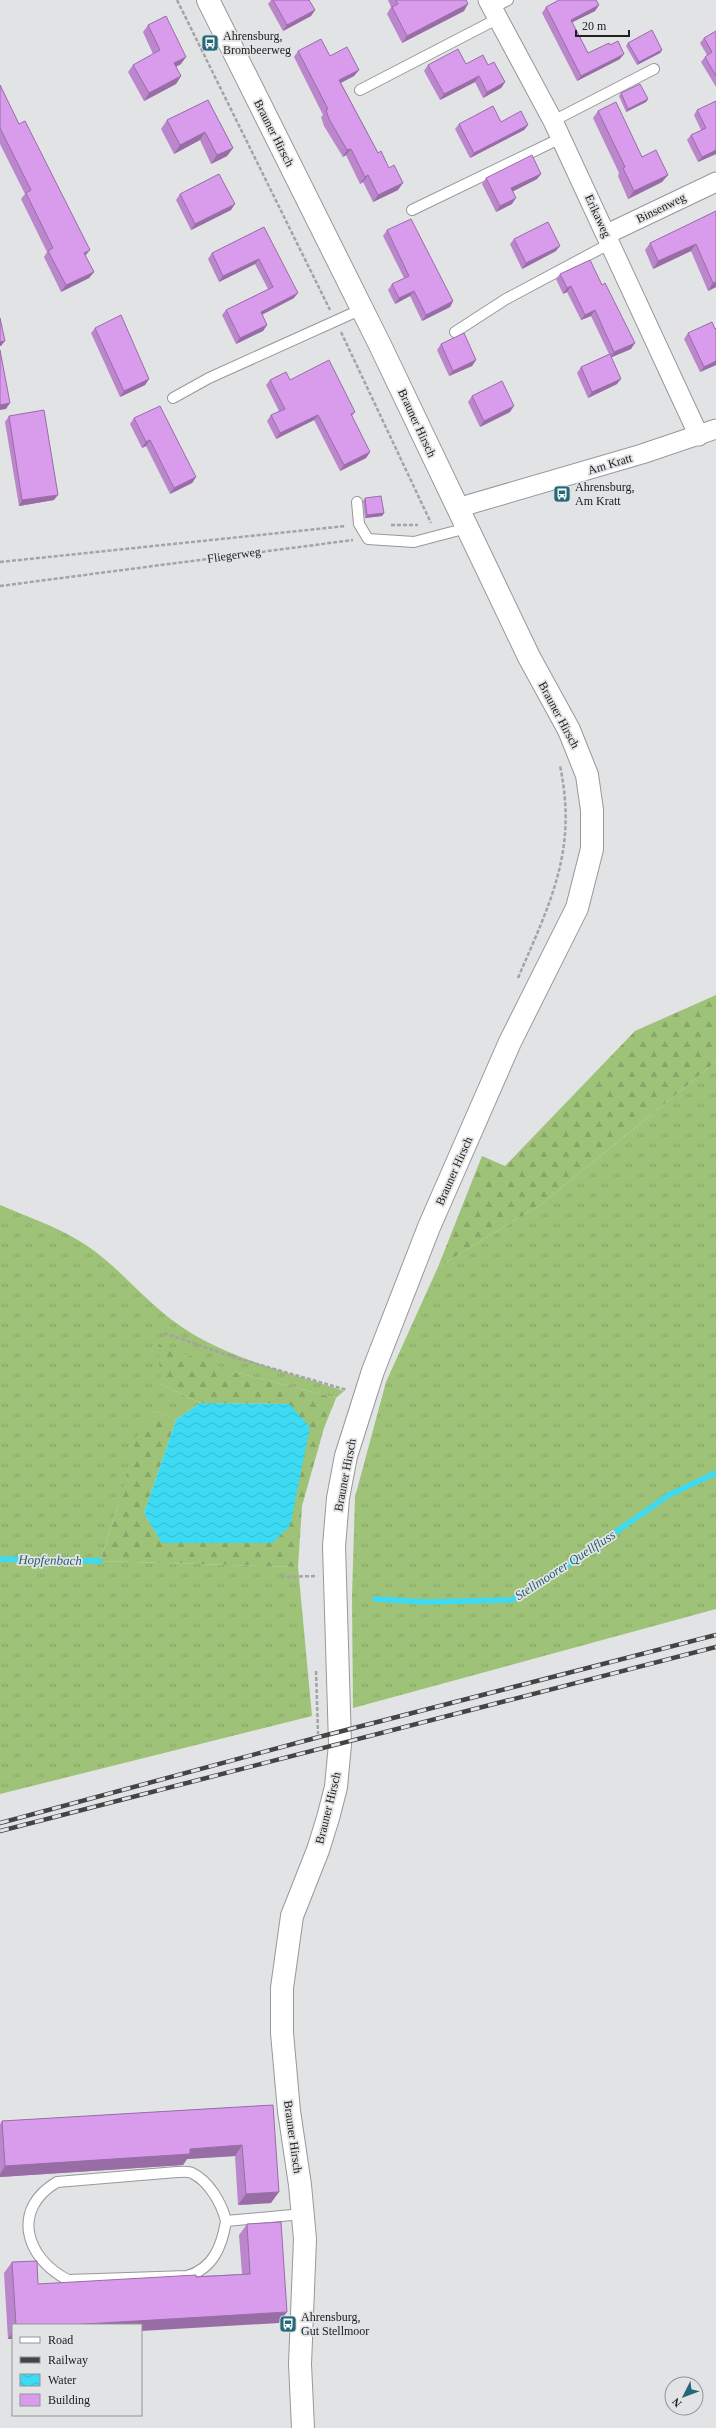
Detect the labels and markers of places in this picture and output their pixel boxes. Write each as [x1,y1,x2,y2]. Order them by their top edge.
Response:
place label: Ahrensburg, Brombeerweg [223,29,291,57]
bus stop icon: Ahrensburg, Brombeerweg [200,33,220,53]
place label: Ahrensburg, Am Kratt [575,480,634,508]
bus stop icon: Ahrensburg, Am Kratt [552,484,572,504]
place label: Ahrensburg, Gut Stellmoor [301,2310,369,2338]
bus stop icon: Ahrensburg, Gut Stellmoor [278,2314,298,2334]

